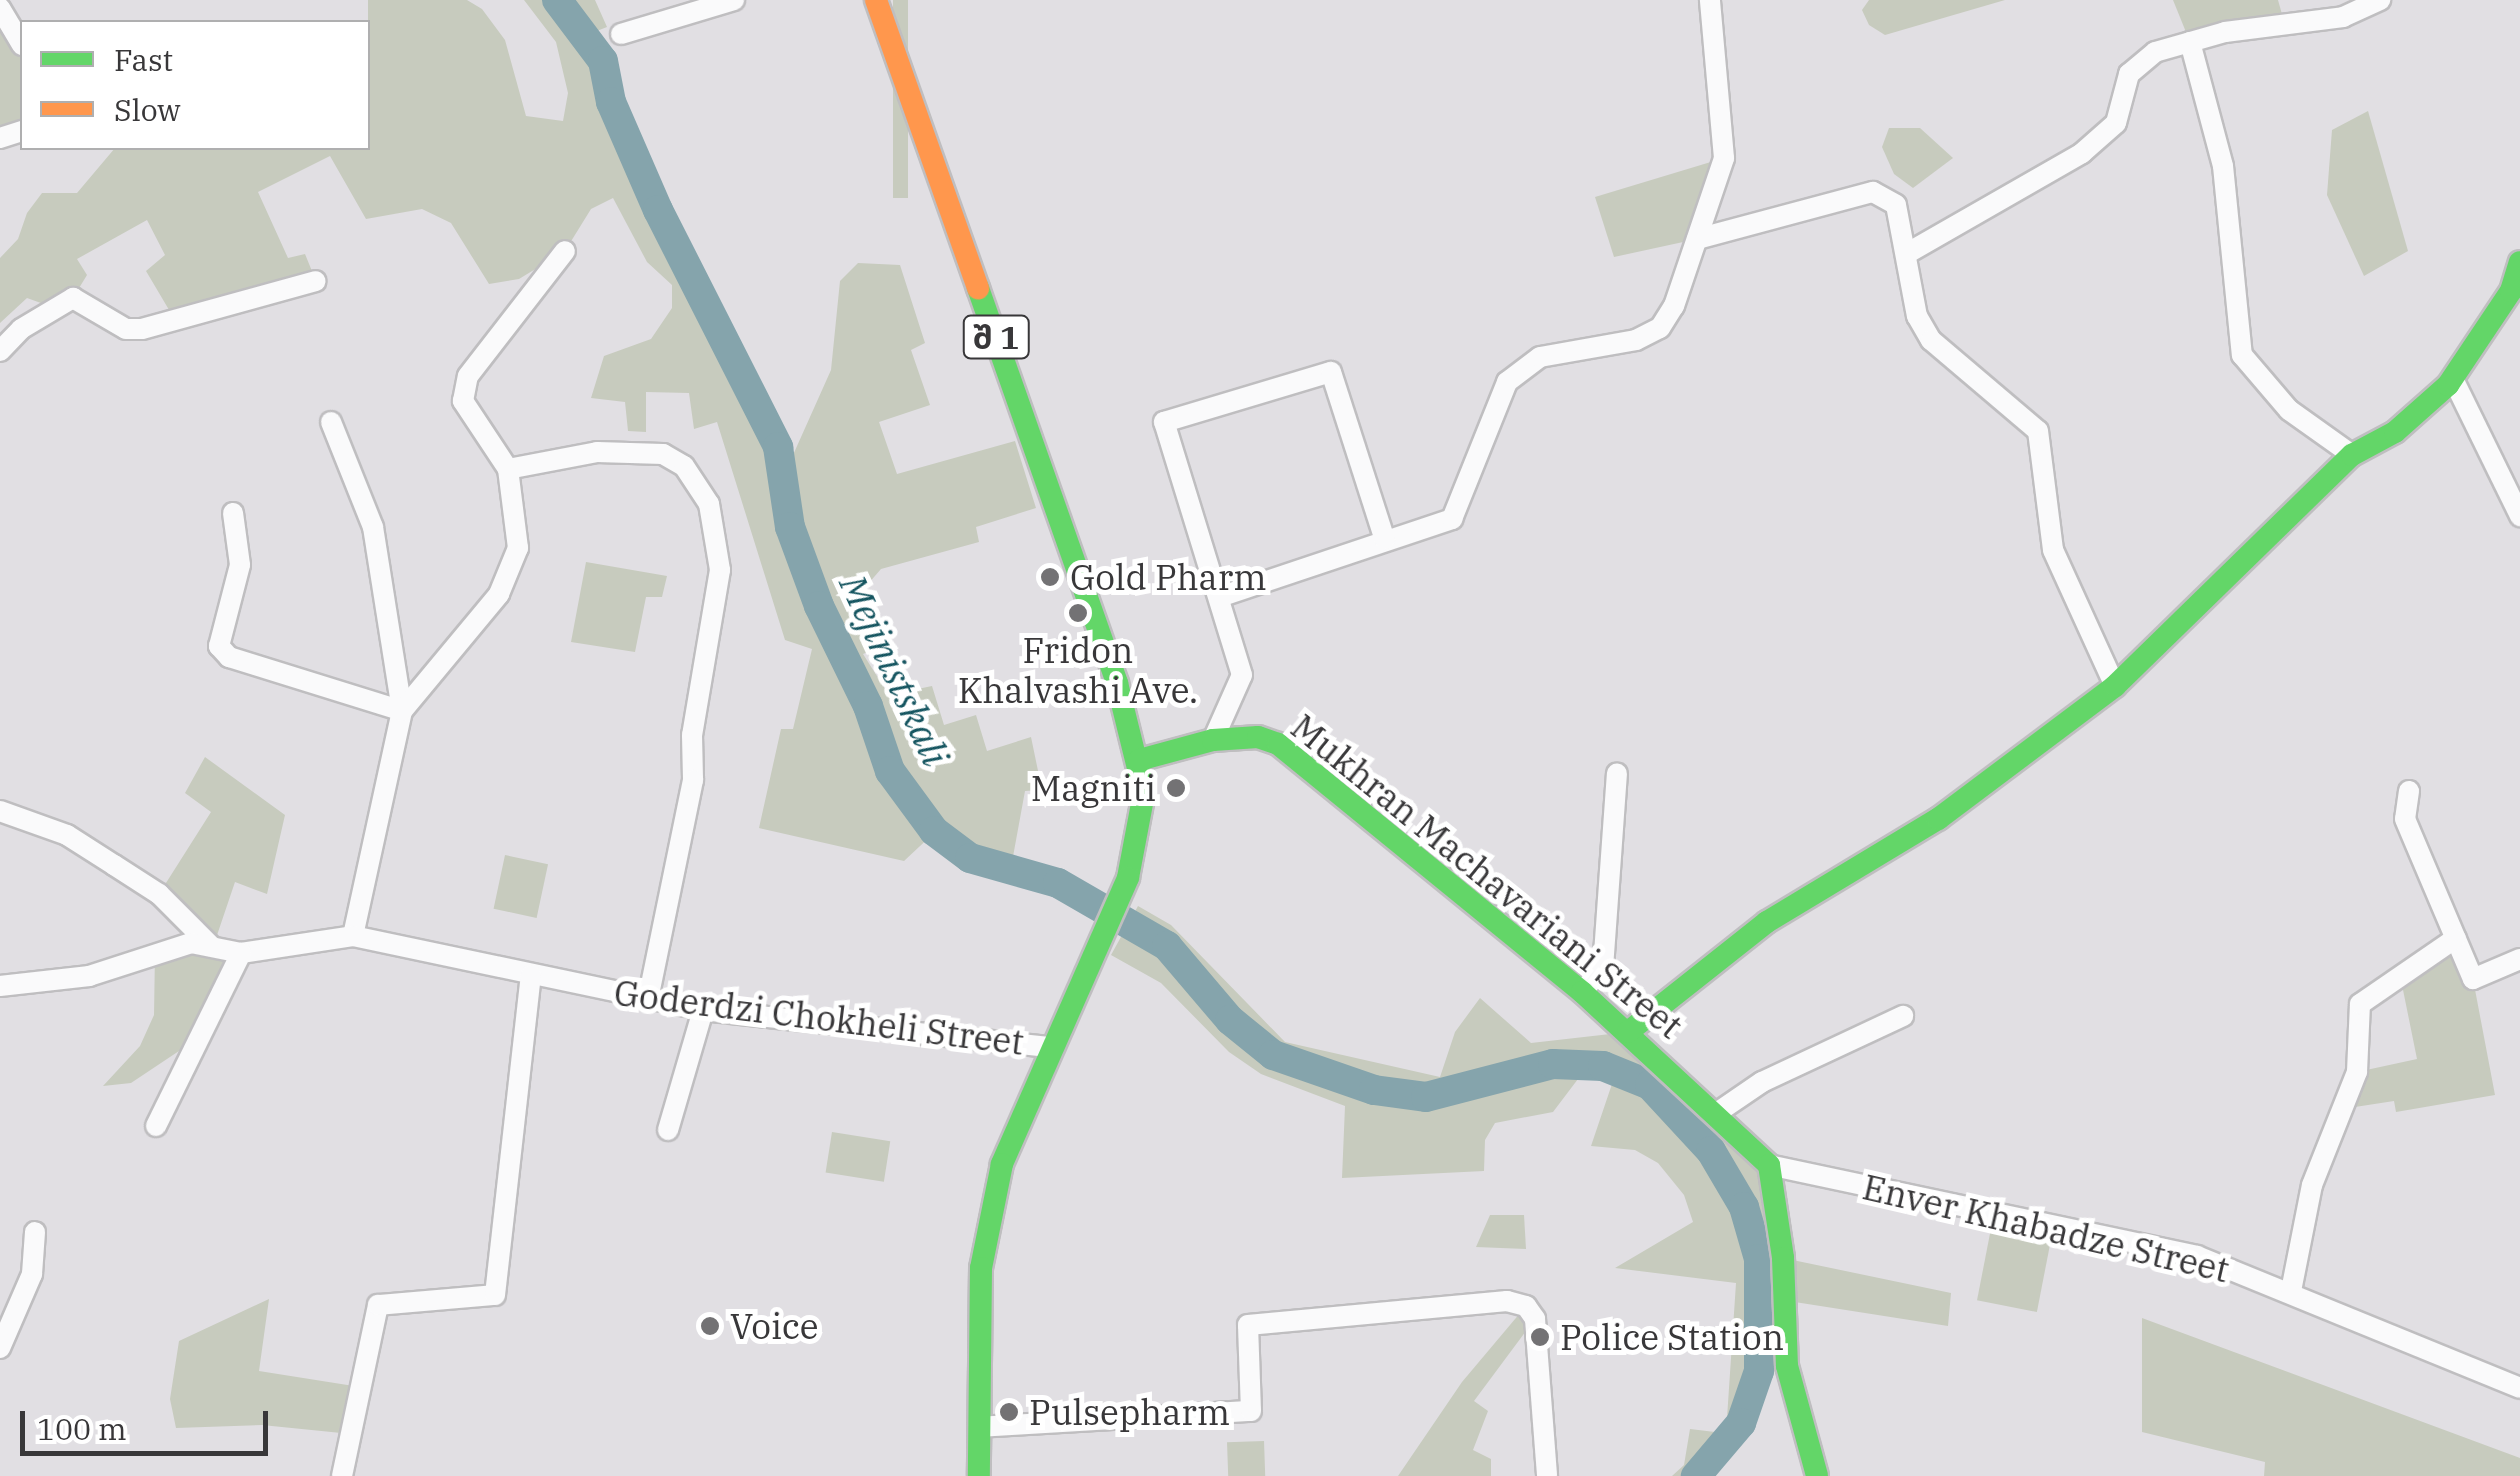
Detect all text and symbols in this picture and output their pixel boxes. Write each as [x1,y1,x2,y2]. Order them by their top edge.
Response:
legend [20,20,370,150]
text: Fast [114,40,173,79]
text: Slow [114,90,181,129]
road number: შ 1 [961,310,1031,364]
place label: Gold Pharm [1070,556,1267,598]
marker: Gold Pharm [1039,566,1061,588]
water label: Mejinistskali [831,567,959,773]
marker: Fridon Khalvashi Ave. [1067,602,1089,624]
place label: Fridon Khalvashi Ave. [958,629,1198,711]
street label: Mukhran Machavariani Street [1283,705,1691,1047]
place label: Magniti [1031,767,1156,809]
marker: Magniti [1165,777,1187,799]
street label: Goderdzi Chokheli Street [612,971,1026,1063]
street label: Enver Khabadze Street [1859,1165,2233,1291]
place label: Voice [730,1305,819,1347]
marker: Voice [699,1315,721,1337]
place label: Police Station [1560,1316,1784,1358]
marker: Police Station [1529,1326,1551,1348]
scale bar [25,1391,272,1453]
place label: Pulsepharm [1029,1391,1230,1433]
marker: Pulsepharm [998,1401,1020,1423]
text: 100 m [37,1409,127,1448]

